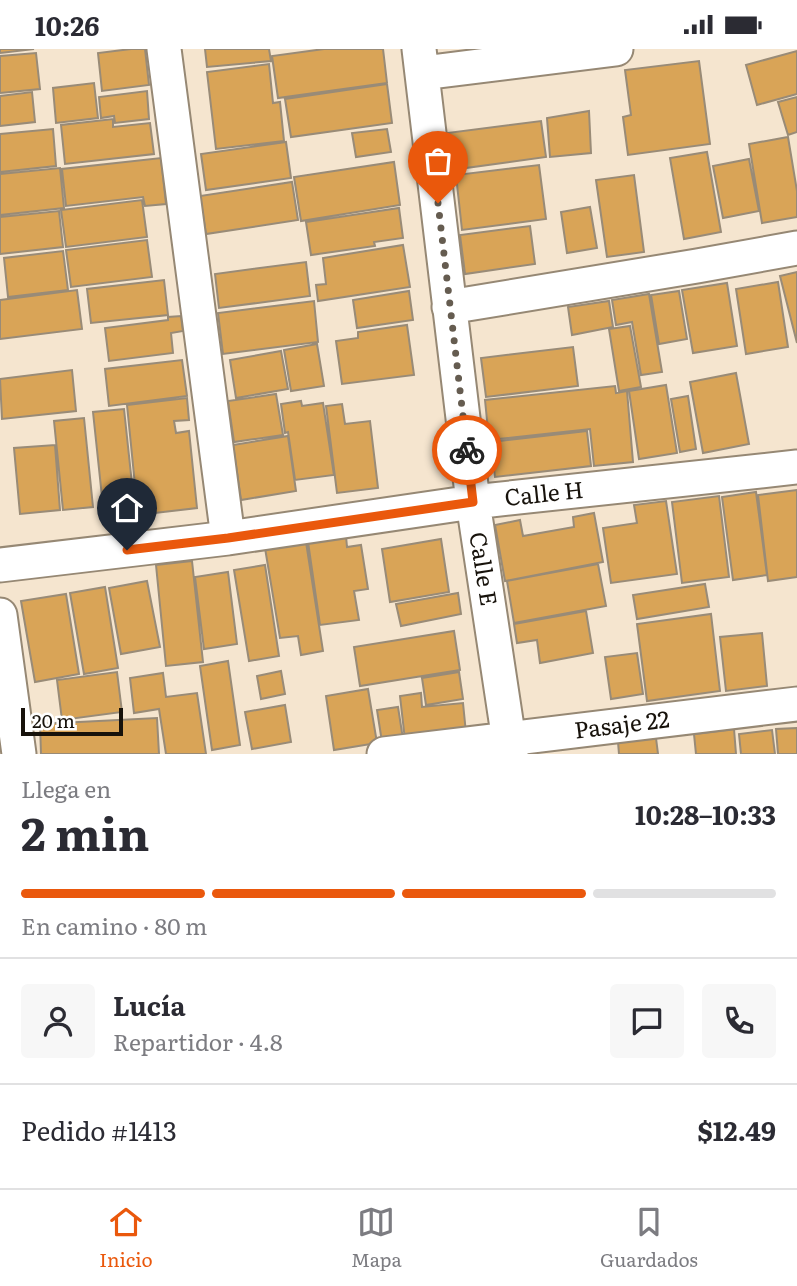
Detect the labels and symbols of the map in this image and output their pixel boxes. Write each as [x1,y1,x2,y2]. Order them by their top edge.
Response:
pin [408,131,468,203]
courier [432,415,502,485]
street label: Calle H [503,471,585,513]
pin [97,478,157,550]
street label: Calle E [462,529,508,608]
street label: Pasaje 22 [572,700,671,746]
scale bar [21,705,122,737]

